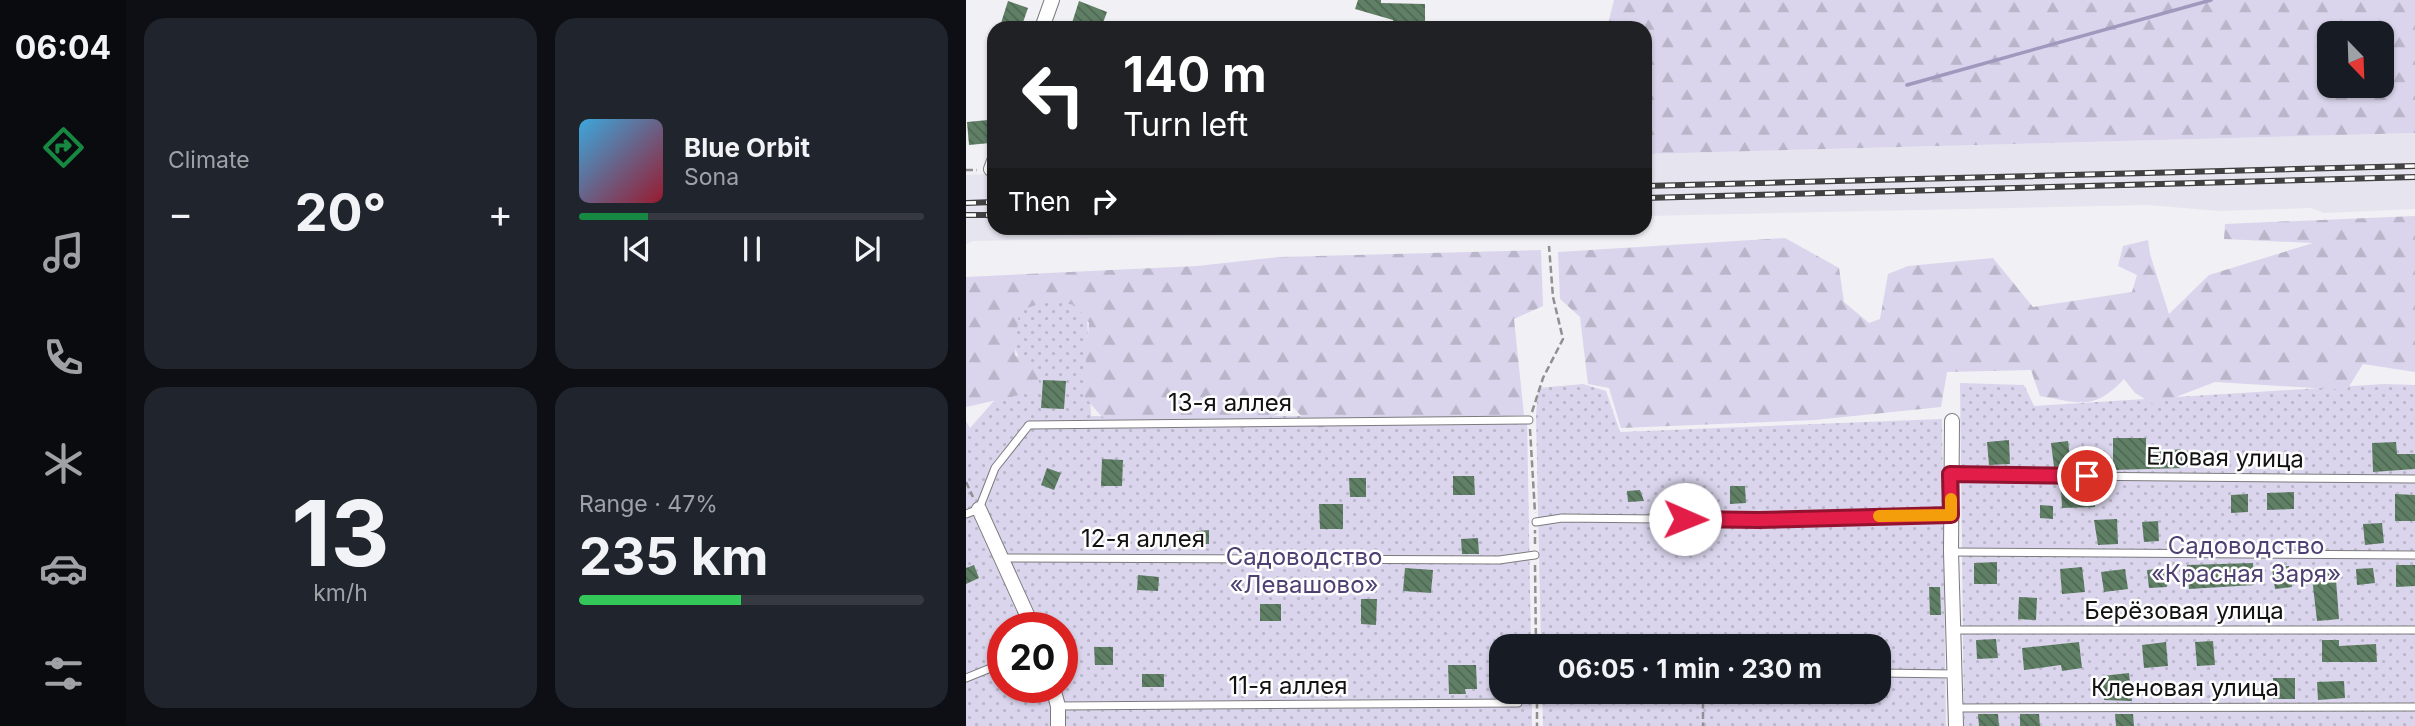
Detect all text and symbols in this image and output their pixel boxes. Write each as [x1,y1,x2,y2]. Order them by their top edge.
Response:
north arrow [2317,21,2394,98]
map controls [2317,21,2394,98]
text: 06:04 [15,28,111,67]
text: 140 m [1123,45,1267,104]
icon: left [1008,49,1099,140]
text: Turn left [1123,105,1248,144]
icon: directions [39,123,88,172]
text: Blue Orbit [684,132,810,163]
text: Climate [168,146,250,174]
text: Sona [684,163,739,191]
text: 20° [295,181,386,244]
icon: right [1085,182,1123,220]
text: Then [1008,186,1071,217]
text: − [168,190,193,236]
text: + [488,190,513,236]
icon: music [39,228,88,277]
icon: previous [618,230,656,268]
icon: pause [733,230,771,268]
icon: next [848,230,886,268]
icon: phone [39,333,88,382]
street label: 13-я аллея [1168,388,1292,417]
icon: climate [39,439,88,488]
street label: Еловая улица [2146,442,2304,473]
pin [2057,446,2117,506]
icon: arrive [2068,457,2106,495]
text: 13 [292,478,389,588]
position arrow [1648,482,1722,556]
text: Range · 47% [579,490,718,518]
street label: 12-я аллея [1081,524,1205,553]
text: 235 km [579,525,769,588]
park label: Садоводство «Красная Заря» [2151,531,2341,588]
park label: Садоводство «Левашово» [1226,542,1382,599]
icon: car [39,544,88,593]
text: km/h [313,579,368,607]
street label: Берёзовая улица [2084,596,2284,625]
speed limit sign: 20 [987,612,1078,703]
icon: filters [39,649,88,698]
text: 06:05 · 1 min · 230 m [1558,653,1822,684]
street label: 11-я аллея [1229,671,1348,700]
street label: Кленовая улица [2091,673,2279,702]

